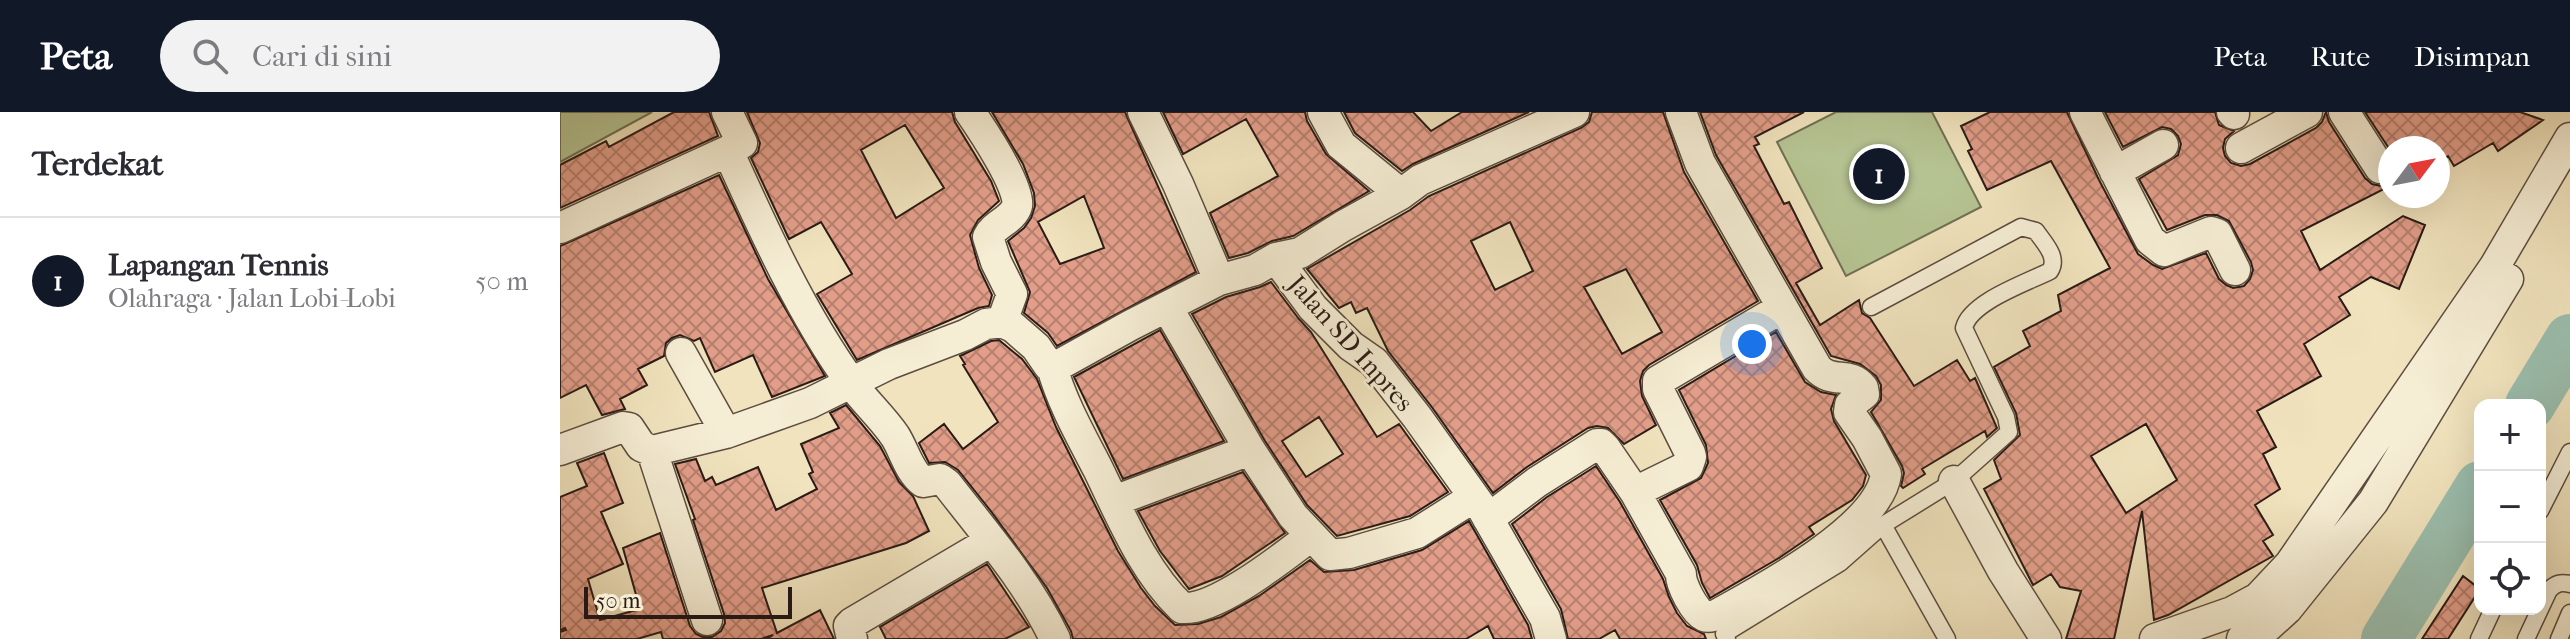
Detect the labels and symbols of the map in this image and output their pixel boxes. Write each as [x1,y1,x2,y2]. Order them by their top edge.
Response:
north arrow [2378,136,2450,208]
pin: 1 [1853,144,1905,204]
street label: Jalan SD Inpres [1280,267,1420,418]
your location [1732,324,1772,364]
scale bar [584,583,792,619]

